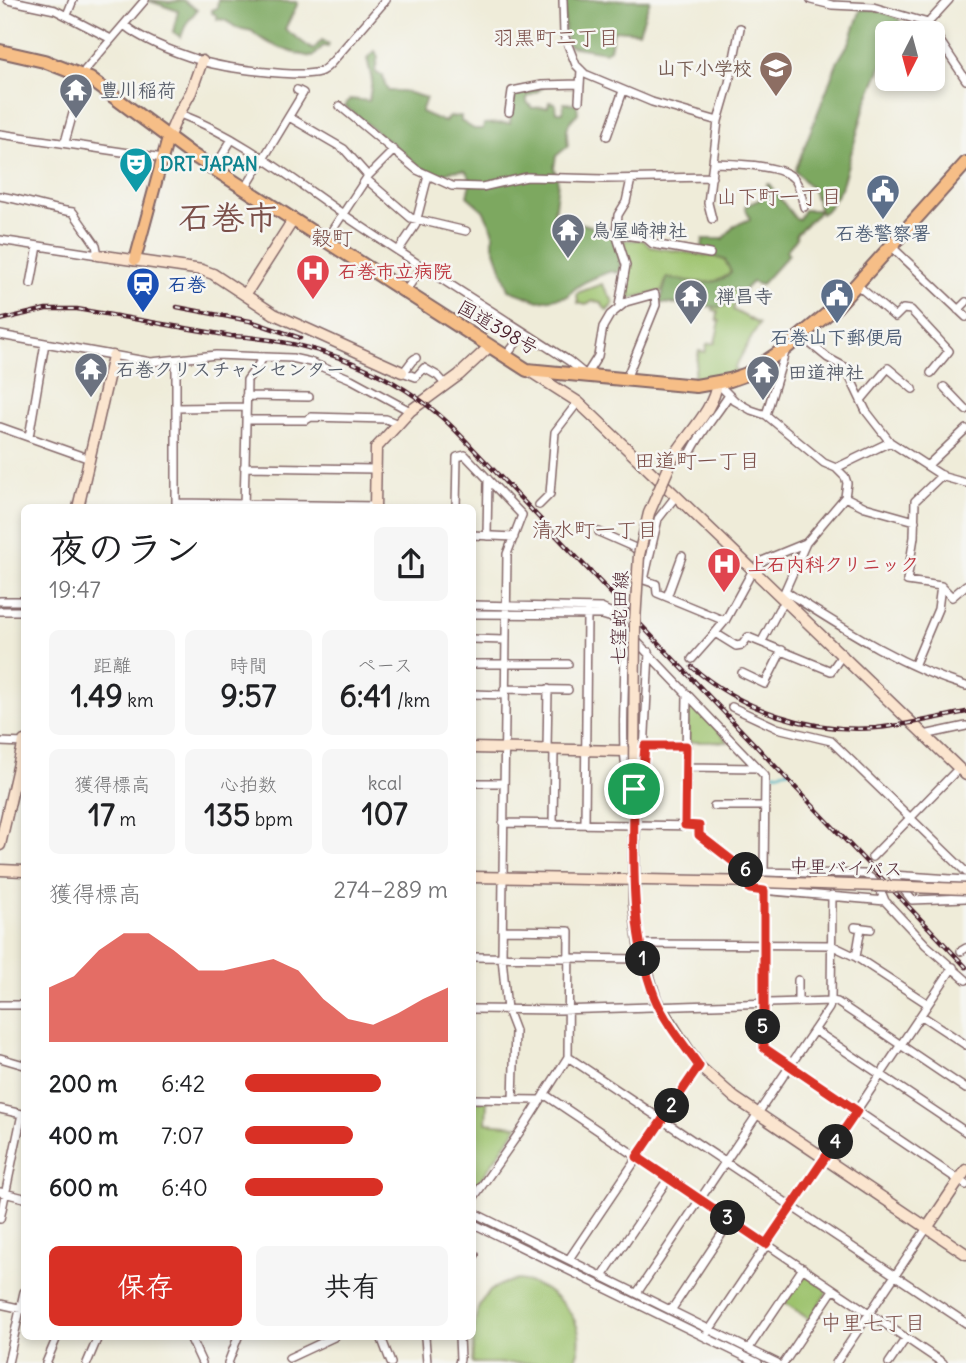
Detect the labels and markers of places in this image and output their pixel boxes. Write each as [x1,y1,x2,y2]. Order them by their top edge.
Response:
school or university icon: 山下小学校 [757,49,795,98]
place label: 山下小学校 [657,56,752,80]
temple icon: 豊川稲荷 [57,71,95,120]
place label: 豊川稲荷 [100,78,176,102]
theatre icon: DRT JAPAN [117,145,155,194]
place label: DRT JAPAN [160,152,258,176]
public building icon: 石巻警察署 [864,172,902,221]
temple icon: 鳥屋崎神社 [549,211,587,260]
place label: 鳥屋崎神社 [592,218,687,242]
place label: 石巻警察署 [835,221,931,245]
hospital icon: 石巻市立病院 [294,252,332,301]
place label: 石巻市立病院 [338,259,452,283]
station icon: 石巻 [124,265,162,314]
place label: 石巻 [168,272,206,296]
public building icon: 石巻山下郵便局 [818,276,856,325]
temple icon: 禅昌寺 [672,277,710,326]
place label: 禅昌寺 [716,284,773,308]
place label: 石巻山下郵便局 [770,325,904,349]
temple icon: 石巻クリスチャンセンター [72,350,110,399]
temple icon: 田道神社 [744,353,782,402]
place label: 石巻クリスチャンセンター [116,357,345,381]
place label: 田道神社 [788,360,864,384]
hospital icon: 上石内科クリニック [705,545,743,594]
place label: 上石内科クリニック [748,552,919,576]
pin [604,759,664,819]
pin: 6 [728,852,764,888]
pin: 1 [626,942,660,976]
pin: 5 [746,1010,780,1044]
pin: 2 [654,1088,690,1124]
pin: 4 [818,1124,854,1160]
pin: 3 [710,1200,746,1236]

